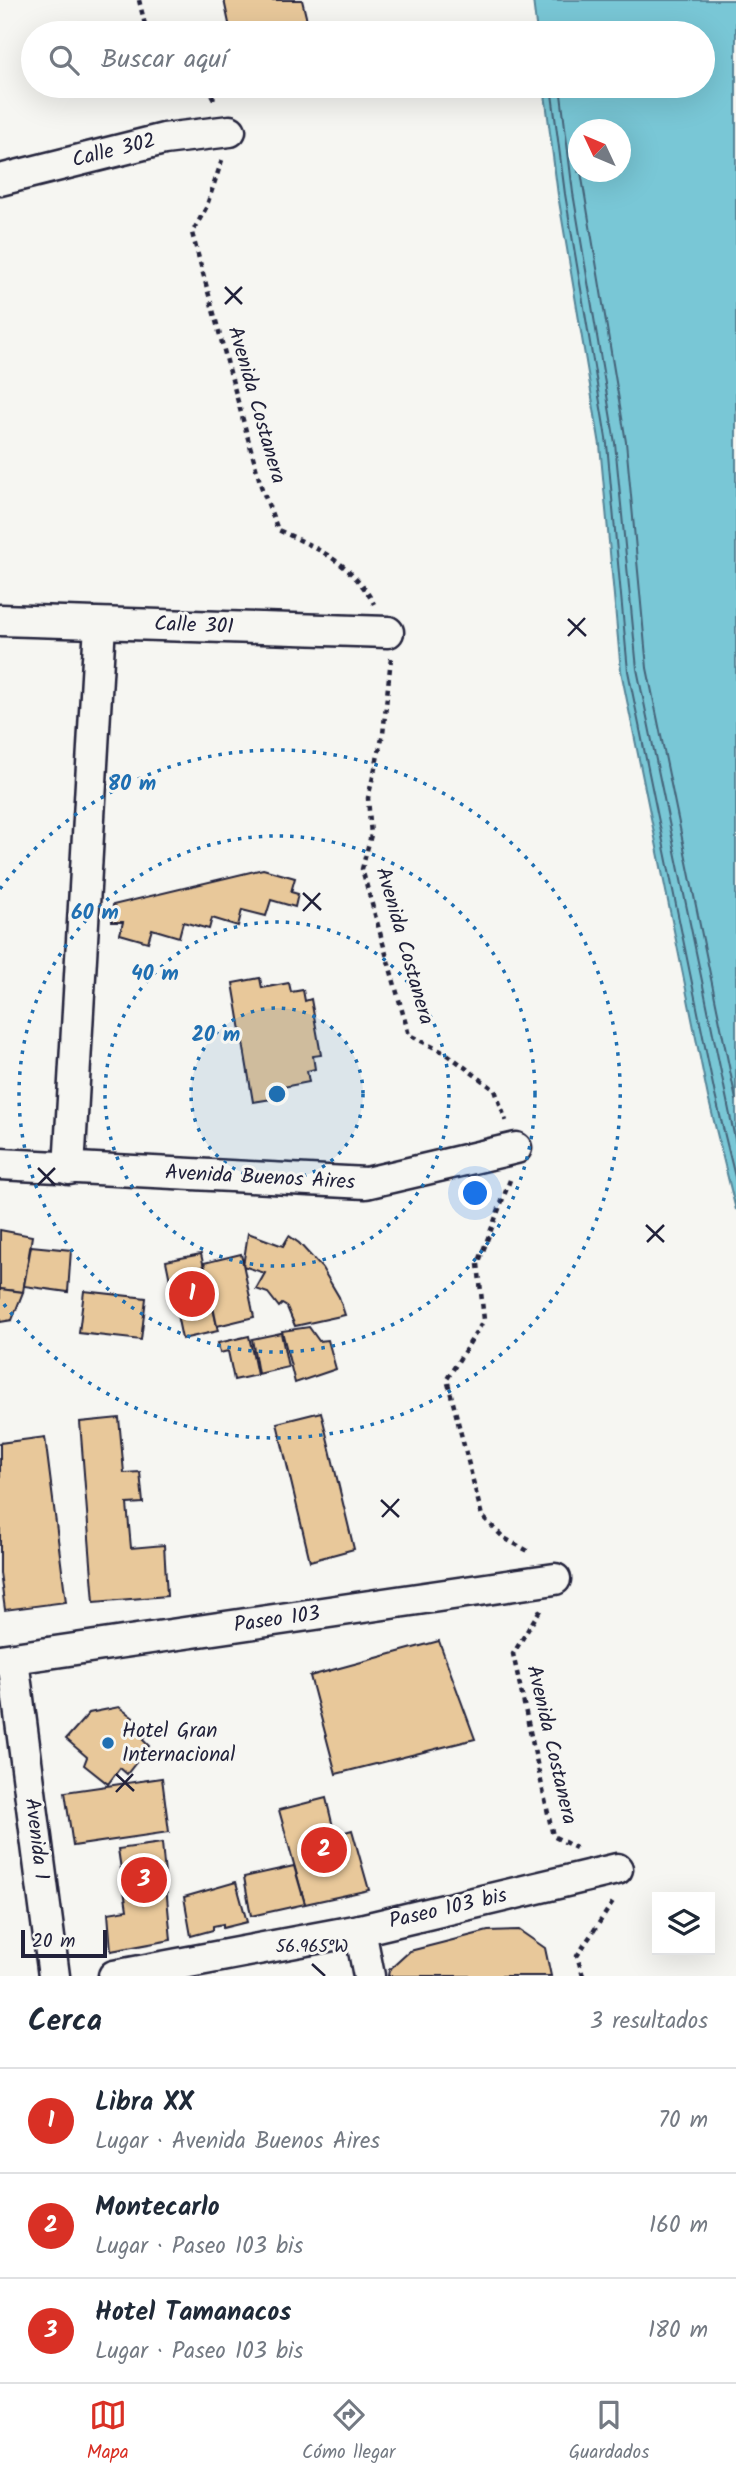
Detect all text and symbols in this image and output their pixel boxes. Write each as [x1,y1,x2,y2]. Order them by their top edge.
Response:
search box [21,21,715,98]
text: Buscar aquí [101,39,227,81]
icon: search [45,41,83,79]
north arrow [568,119,631,182]
street label: Calle 302 [69,125,159,177]
street label: Avenida Costanera [218,322,294,488]
street label: Calle 301 [154,608,234,644]
text: 80 m [108,768,156,801]
street label: Avenida Costanera [366,863,442,1029]
text: 60 m [71,897,119,930]
text: 40 m [131,958,179,991]
text: 20 m [192,1019,240,1052]
centre of rings [265,1082,289,1106]
street label: Avenida Buenos Aires [164,1157,356,1199]
your location [458,1176,492,1210]
pin: 1 [169,1268,215,1320]
street label: Paseo 103 [232,1598,322,1642]
street label: Avenida Costanera [517,1662,585,1828]
place label: Hotel Gran Internacional [122,1715,235,1772]
marker: Hotel Gran Internacional [100,1735,116,1751]
street label: Avenida 1 [15,1796,57,1882]
pin: 2 [301,1824,347,1876]
pin: 3 [121,1854,167,1906]
street label: Paseo 103 bis [386,1879,510,1939]
map controls [652,1892,715,1955]
button: layers [652,1892,715,1955]
scale bar [21,1927,107,1959]
text: 20 m [32,1927,75,1957]
text: 56.965°W [276,1933,348,1962]
text: Cerca [28,1998,102,2046]
text: 3 resultados [590,2004,708,2040]
text: Libra XX [95,2082,194,2124]
text: 1 [48,2103,54,2139]
text: 70 m [658,2103,708,2139]
text: Lugar · Avenida Buenos Aires [95,2124,380,2160]
text: Montecarlo [95,2187,220,2229]
text: 2 [44,2208,58,2244]
text: 160 m [649,2208,708,2244]
text: Lugar · Paseo 103 bis [95,2229,303,2265]
text: Hotel Tamanacos [95,2292,291,2334]
text: 3 [45,2313,57,2349]
text: 180 m [648,2313,708,2349]
text: Lugar · Paseo 103 bis [95,2334,303,2370]
tab: Mapa [87,2396,129,2468]
tab: Cómo llegar [302,2396,395,2468]
tab: Guardados [569,2396,649,2468]

